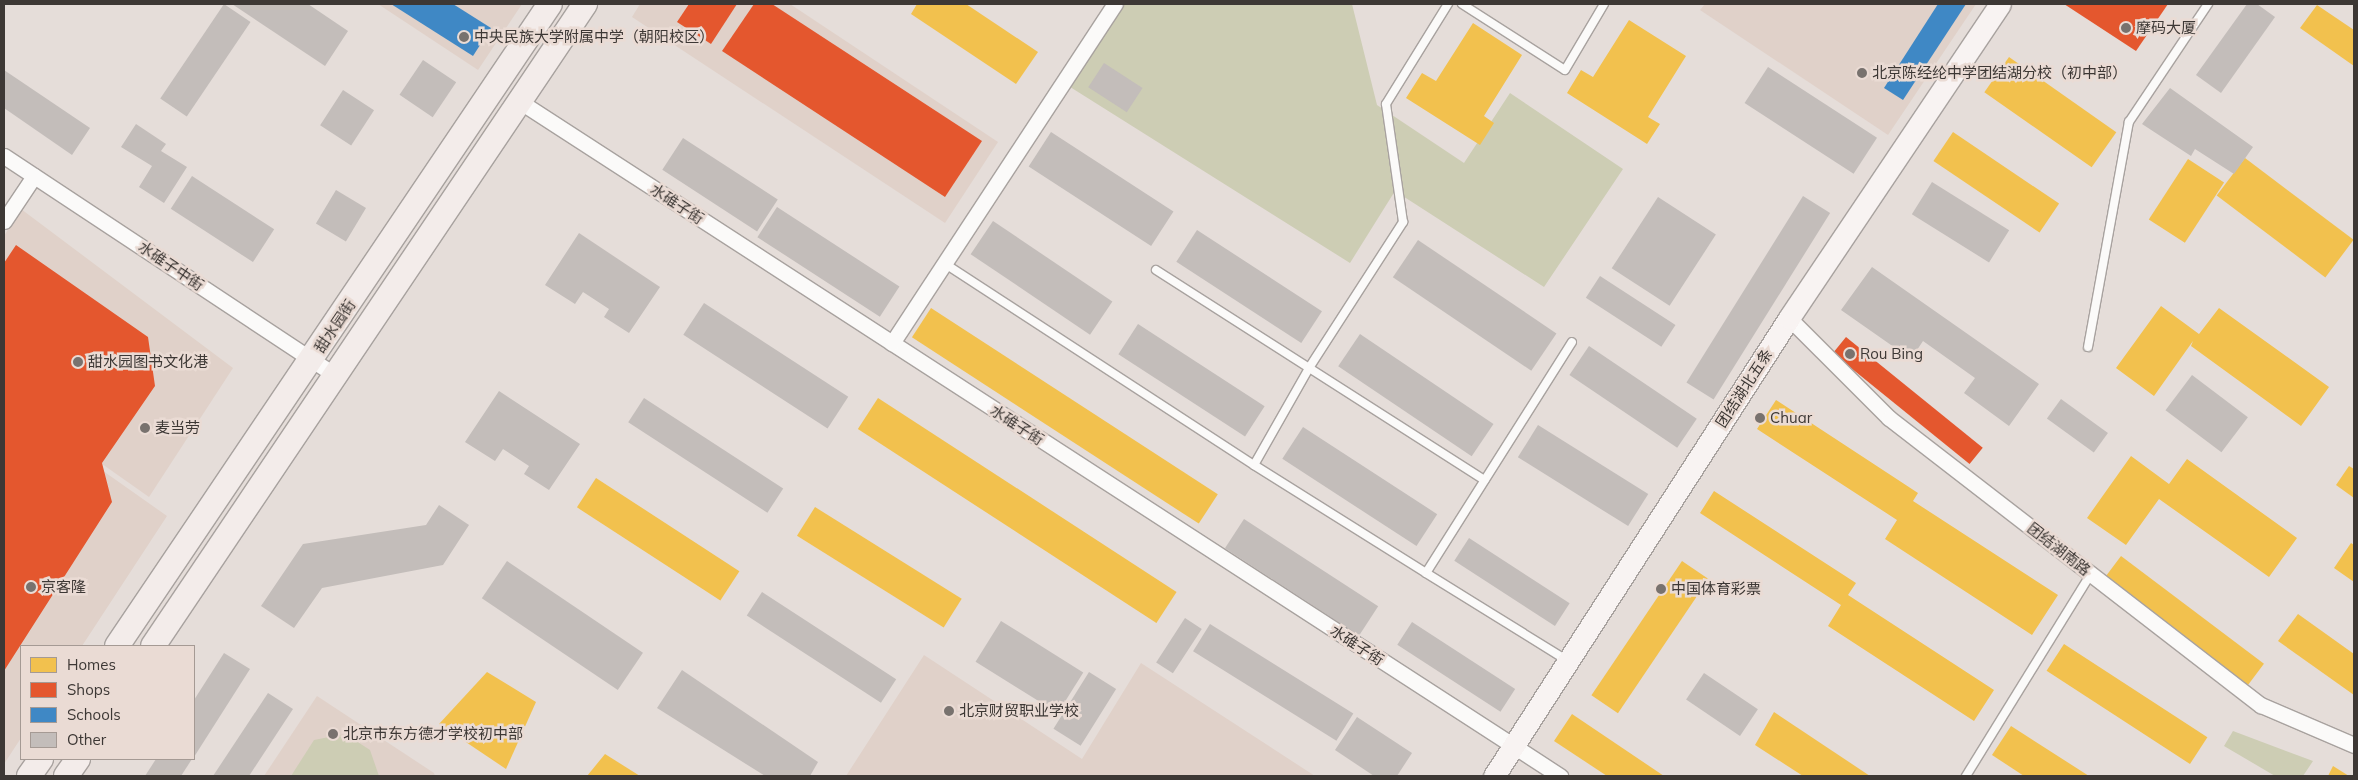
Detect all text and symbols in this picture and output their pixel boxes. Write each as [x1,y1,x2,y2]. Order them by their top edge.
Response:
place label: 摩码大厦 [2136,19,2196,37]
marker: 摩码大厦 [2120,22,2132,34]
place label: 中央民族大学附属中学（朝阳校区） [474,28,714,46]
marker: 中央民族大学附属中学（朝阳校区） [458,31,470,43]
place label: 北京陈经纶中学团结湖分校（初中部） [1872,64,2127,82]
marker: 北京陈经纶中学团结湖分校（初中部） [1856,67,1868,79]
street label: 水碓子街 [647,180,707,228]
street label: 水碓子中街 [135,238,207,294]
street label: 甜水园街 [311,296,359,356]
street label: 团结湖北五条 [1712,345,1776,431]
place label: Rou Bing [1860,345,1923,363]
marker: Rou Bing [1844,348,1856,360]
place label: 甜水园图书文化港 [88,353,208,371]
marker: 甜水园图书文化港 [72,356,84,368]
street label: 水碓子街 [987,401,1047,449]
place label: Chuar [1770,409,1812,427]
marker: Chuar [1754,412,1766,424]
place label: 麦当劳 [155,419,200,437]
marker: 麦当劳 [139,422,151,434]
street label: 团结湖南路 [2024,519,2094,579]
place label: 京客隆 [41,578,86,596]
place label: 中国体育彩票 [1671,580,1761,598]
marker: 京客隆 [25,581,37,593]
marker: 中国体育彩票 [1655,583,1667,595]
street label: 水碓子街 [1327,621,1387,669]
legend [20,645,195,760]
text: Homes [67,655,116,674]
text: Shops [67,680,110,699]
place label: 北京财贸职业学校 [959,702,1079,720]
text: Schools [67,705,121,724]
marker: 北京财贸职业学校 [943,705,955,717]
place label: 北京市东方德才学校初中部 [343,725,523,743]
marker: 北京市东方德才学校初中部 [327,728,339,740]
text: Other [67,730,106,749]

